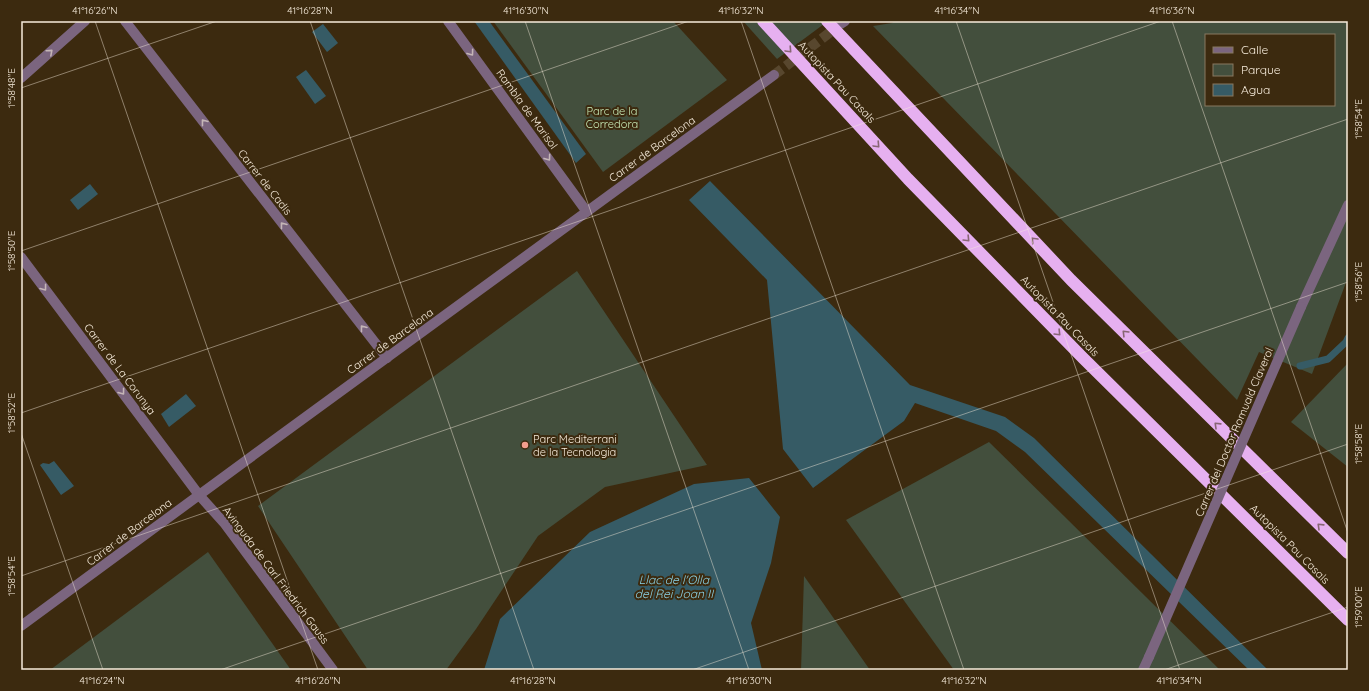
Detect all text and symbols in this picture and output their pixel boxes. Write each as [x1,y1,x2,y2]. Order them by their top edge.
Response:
text: 41°16'26"N [72,4,118,17]
text: 41°16'28"N [287,4,333,17]
text: 41°16'30"N [503,4,549,17]
text: 41°16'32"N [718,4,764,17]
text: 41°16'34"N [935,4,979,17]
text: 41°16'36"N [1150,4,1194,17]
legend [1205,34,1335,106]
street label: Autopista Pau Casals [795,38,879,126]
text: Calle [1241,42,1269,57]
one-way arrow [785,45,792,53]
one-way arrow [466,48,473,55]
one-way arrow [45,50,53,57]
text: Parque [1241,62,1281,77]
street label: Rambla de Marisol [493,66,561,152]
text: 1°58'48"E [5,68,18,108]
text: Agua [1241,82,1270,97]
text: 1°58'54"E [1352,99,1365,139]
park label: Parc de la Corredora [586,104,638,131]
street label: Carrer de Barcelona [606,113,698,185]
one-way arrow [201,120,208,127]
one-way arrow [873,141,880,148]
street label: Carrer de Cadis [235,146,295,218]
one-way arrow [543,153,550,160]
one-way arrow [281,222,288,229]
text: 1°58'50"E [5,230,18,271]
one-way arrow [962,234,970,242]
one-way arrow [1032,238,1039,245]
text: 1°58'56"E [1352,262,1365,302]
street label: Autopista Pau Casals [1018,273,1102,359]
one-way arrow [40,284,47,291]
street label: Carrer de Barcelona [344,305,436,377]
street label: Carrer de La Corunya [81,321,159,417]
one-way arrow [361,325,368,332]
one-way arrow [1053,328,1061,336]
one-way arrow [1122,330,1130,338]
street label: Carrer del Doctor Romuald Claverol [1192,345,1276,519]
one-way arrow [117,388,124,395]
text: 1°58'52"E [5,393,18,433]
one-way arrow [1214,422,1222,430]
text: 1°58'58"E [1352,424,1365,464]
place label: Parc Mediterrani de la Tecnologia [533,432,617,459]
marker: Parc Mediterrani de la Tecnologia [520,440,530,450]
street label: Carrer de Barcelona [84,495,174,569]
street label: Autopista Pau Casals [1247,501,1333,587]
street label: Avinguda de Carl Friedrich Gauss [220,504,332,646]
one-way arrow [1317,523,1325,531]
text: 1°58'54"E [5,556,18,596]
water label: Llac de l'Olla del Rei Joan II [635,572,714,601]
text: 1°59'00"E [1352,586,1365,628]
text: 41°16'24"N [80,674,125,687]
text: 41°16'26"N [295,674,341,687]
text: 41°16'28"N [510,674,556,687]
text: 41°16'30"N [726,674,772,687]
text: 41°16'32"N [941,674,987,687]
text: 41°16'34"N [1157,674,1201,687]

